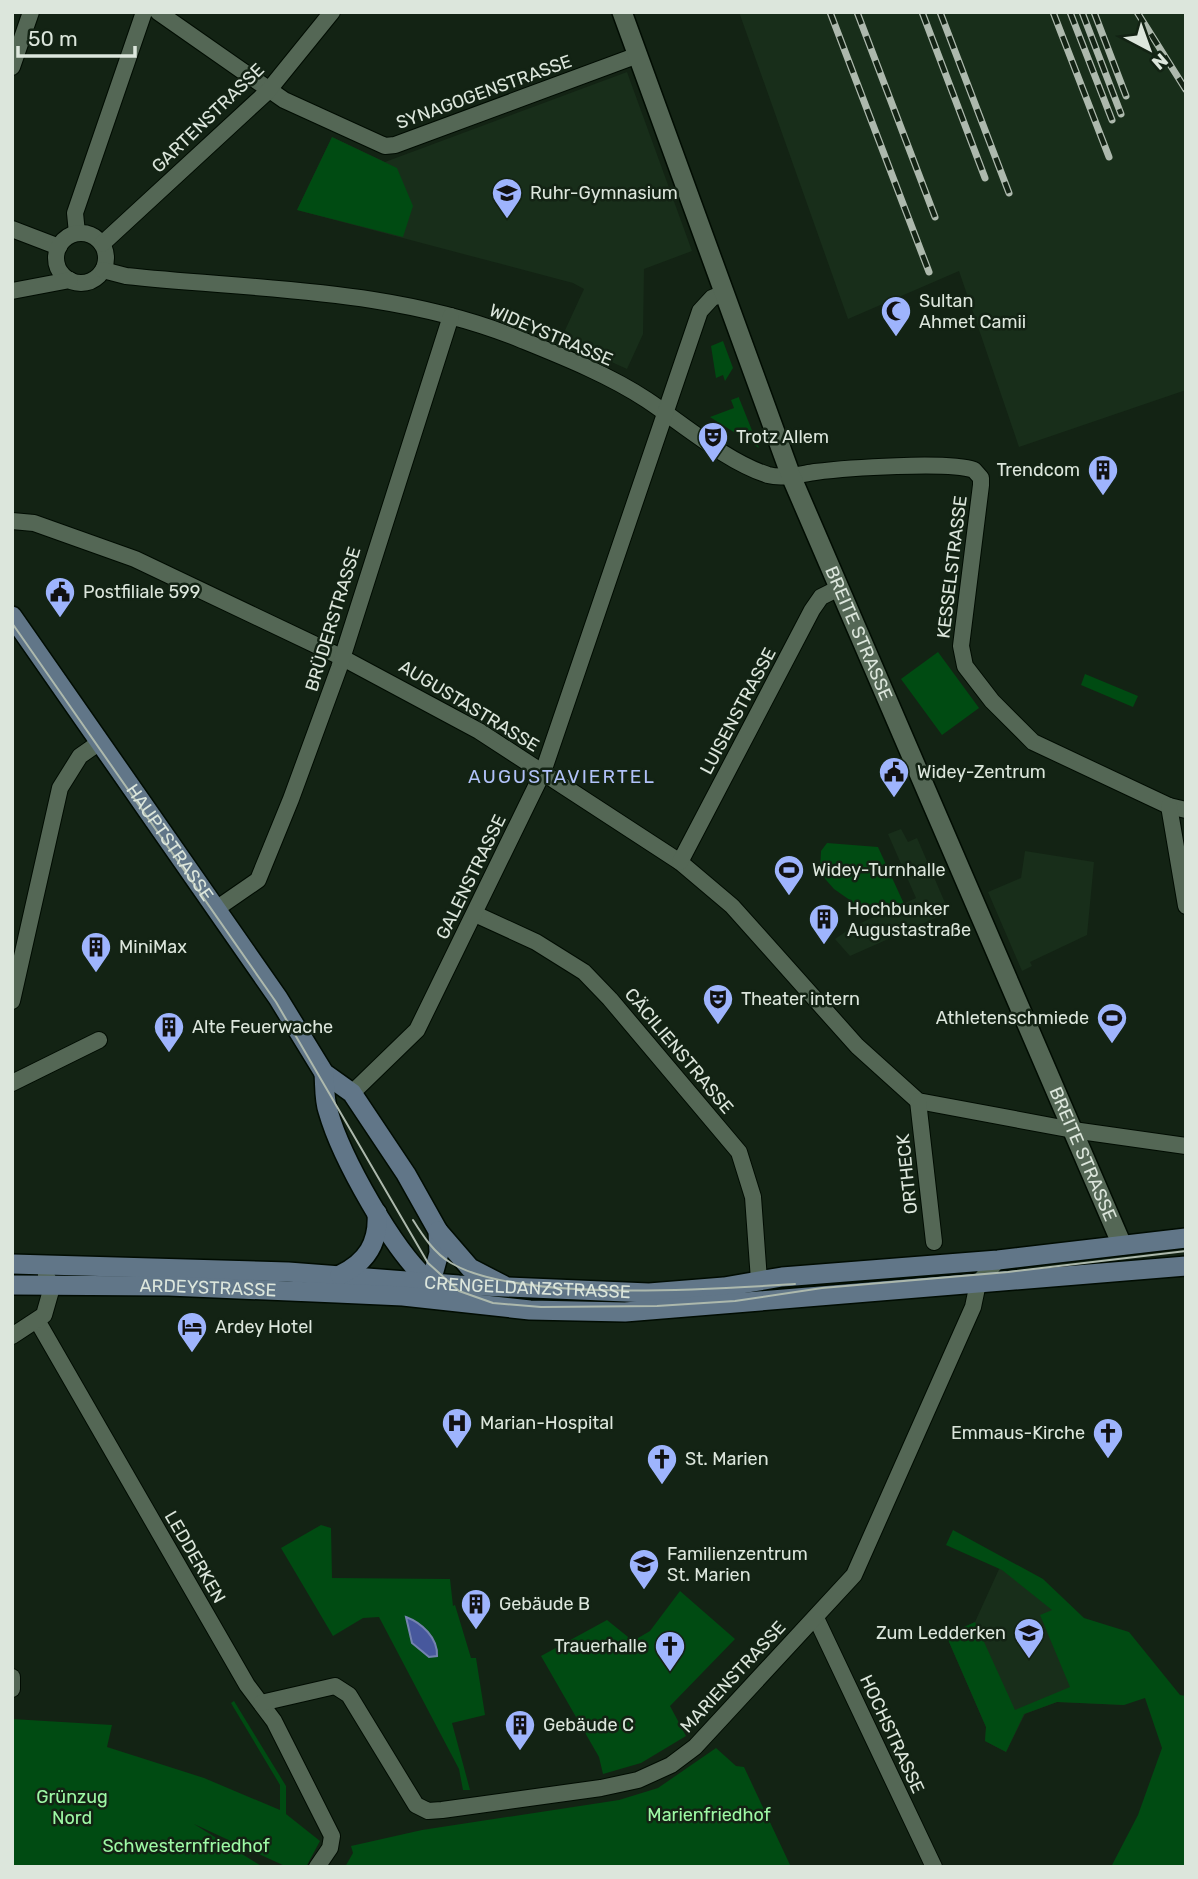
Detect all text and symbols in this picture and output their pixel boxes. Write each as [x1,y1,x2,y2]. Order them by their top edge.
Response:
scale bar [18,14,135,58]
north arrow [1114,14,1184,84]
text: 50 m [28,26,78,51]
text: N [1147,48,1173,75]
street label: SYNAGOGENSTRASSE [393,50,575,134]
street label: GARTENSTRASSE [147,59,269,177]
school or university icon: Ruhr-Gymnasium [490,176,524,220]
place label: Ruhr-Gymnasium [530,182,678,204]
place label: Sultan Ahmet Camii [919,290,1026,333]
mosque icon: Sultan Ahmet Camii [879,294,913,338]
street label: WIDEYSTRASSE [486,299,616,371]
theatre icon: Trotz Allem [696,420,730,464]
place label: Trotz Allem [736,426,829,448]
building icon: Trendcom [1086,453,1120,497]
place label: Trendcom [996,459,1080,481]
street label: KESSELSTRASSE [932,494,972,640]
street label: BRÜDERSTRASSE [301,544,365,694]
street label: BREITE STRASSE [820,563,897,704]
public building icon: Postfiliale 599 [43,575,77,619]
place label: Postfiliale 599 [83,581,200,603]
street label: LUISENSTRASSE [695,644,781,778]
street label: AUGUSTASTRASSE [395,655,543,757]
public building icon: Widey-Zentrum [877,755,911,799]
place label: Widey-Zentrum [917,761,1046,783]
district label: AUGUSTAVIERTEL [468,765,656,788]
street label: HAUPTSTRASSE [121,780,218,905]
street label: GALENSTRASSE [431,811,511,943]
sports icon: Widey-Turnhalle [772,853,806,897]
place label: Widey-Turnhalle [812,859,946,881]
place label: Hochbunker Augustastraße [847,898,971,941]
building icon: Hochbunker Augustastraße [807,902,841,946]
building icon: MiniMax [79,930,113,974]
place label: MiniMax [119,936,187,958]
theatre icon: Theater intern [701,982,735,1026]
street label: CÄCILIENSTRASSE [620,984,738,1118]
place label: Theater intern [741,988,860,1010]
sports icon: Athletenschmiede [1095,1001,1129,1045]
place label: Athletenschmiede [936,1007,1089,1029]
building icon: Alte Feuerwache [152,1010,186,1054]
place label: Alte Feuerwache [192,1016,333,1038]
street label: BREITE STRASSE [1044,1084,1121,1225]
street label: ORTHECK [892,1133,922,1215]
street label: CRENGELDANZSTRASSE [423,1271,631,1303]
street label: ARDEYSTRASSE [139,1275,277,1301]
hotel icon: Ardey Hotel [175,1310,209,1354]
place label: Ardey Hotel [215,1316,313,1338]
hospital icon: Marian-Hospital [440,1406,474,1450]
place label: Marian-Hospital [480,1412,614,1434]
church icon: Emmaus-Kirche [1091,1416,1125,1460]
place label: Emmaus-Kirche [951,1422,1085,1444]
church icon: St. Marien [645,1442,679,1486]
place label: St. Marien [685,1448,769,1470]
street label: LEDDERKEN [160,1507,230,1607]
place label: Familienzentrum St. Marien [667,1543,808,1586]
school or university icon: Familienzentrum St. Marien [627,1547,661,1591]
building icon: Gebäude B [459,1587,493,1631]
place label: Gebäude B [499,1593,590,1615]
school or university icon: Zum Ledderken [1012,1616,1046,1660]
street label: MARIENSTRASSE [676,1617,790,1737]
place label: Zum Ledderken [876,1622,1006,1644]
church icon: Trauerhalle [653,1629,687,1673]
place label: Trauerhalle [554,1635,647,1657]
street label: HOCHSTRASSE [855,1671,929,1797]
building icon: Gebäude C [503,1708,537,1752]
place label: Gebäude C [543,1714,634,1736]
park label: Grünzug Nord [36,1786,108,1829]
park label: Marienfriedhof [647,1804,771,1826]
park label: Schwesternfriedhof [102,1835,270,1857]

